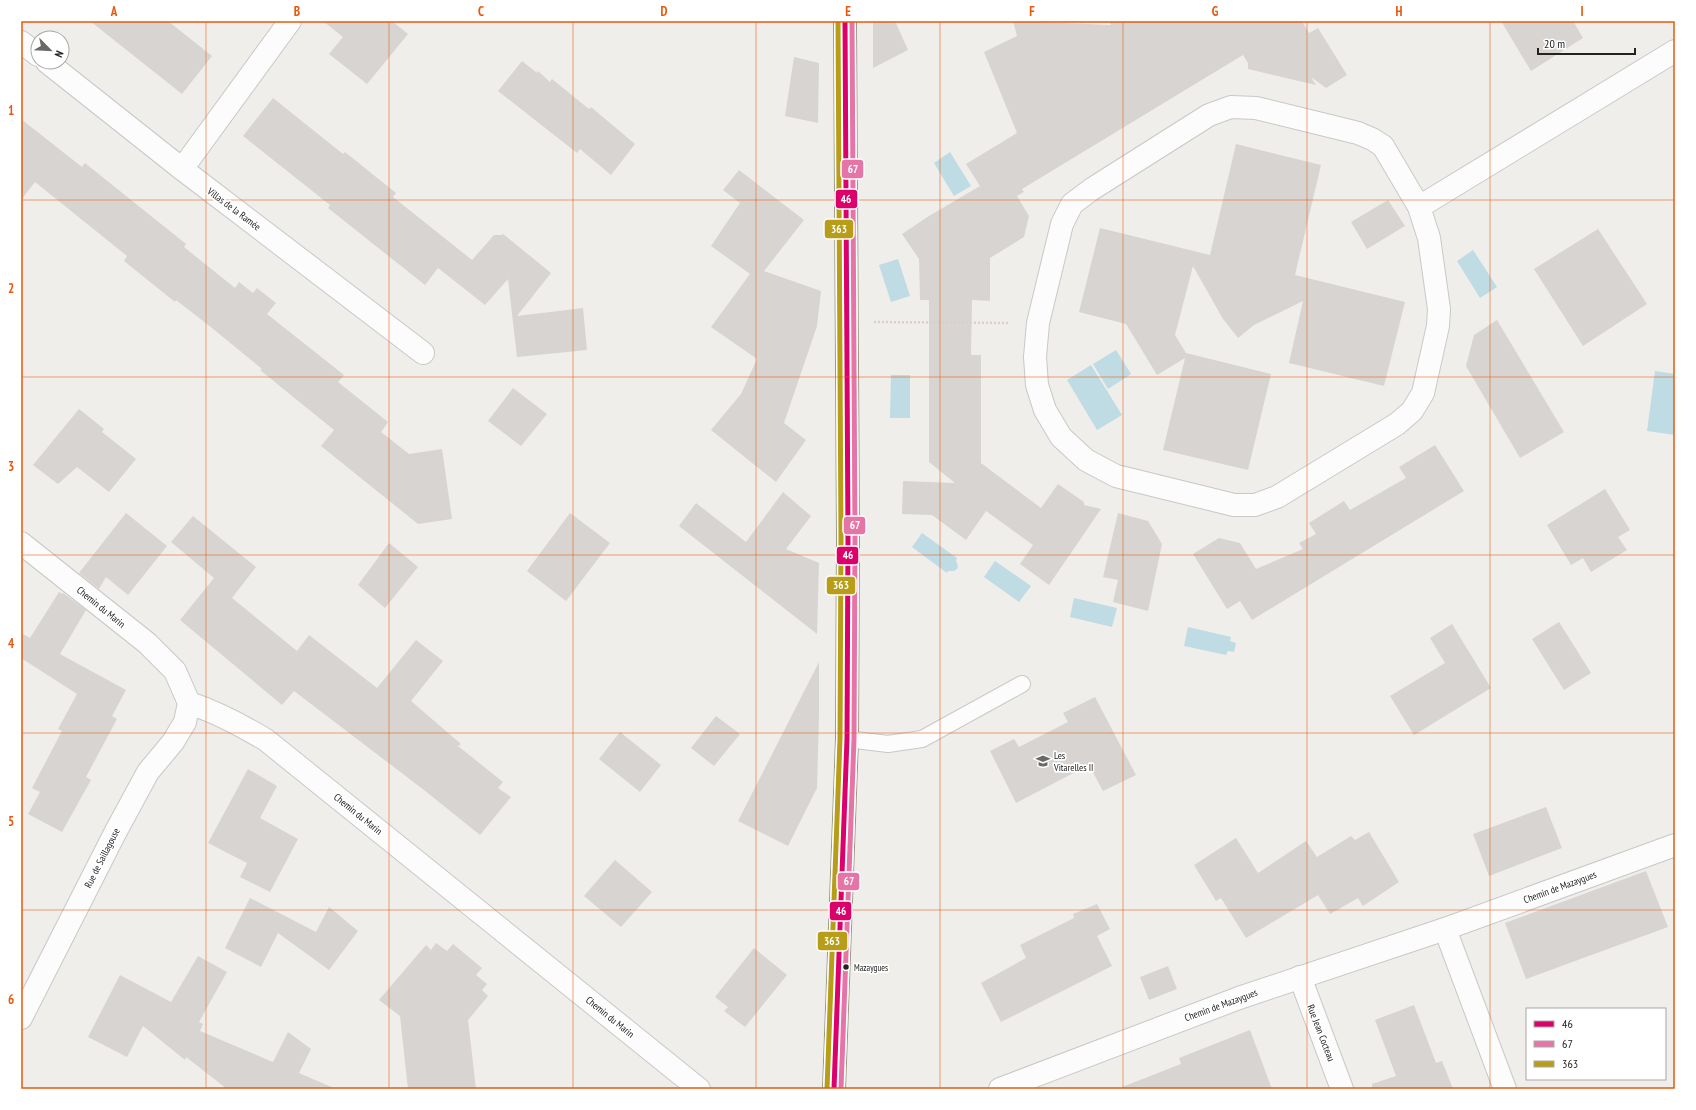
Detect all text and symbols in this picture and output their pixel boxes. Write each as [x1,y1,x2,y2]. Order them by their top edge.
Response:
text: A [110,3,118,20]
text: B [294,3,300,20]
text: C [478,3,484,20]
text: D [661,3,668,20]
text: E [845,3,851,20]
text: F [1029,3,1035,20]
text: G [1212,3,1219,20]
text: H [1396,3,1403,20]
text: I [1580,3,1584,20]
north arrow [30,30,70,70]
scale bar [1538,30,1635,56]
text: 20 m [1544,36,1565,51]
text: N [52,49,67,60]
text: 1 [8,102,14,119]
line badge: 67 [841,159,864,179]
text: 67 [848,162,858,176]
street label: Villas de la Ramée [204,184,263,233]
line badge: 46 [835,189,858,209]
text: 46 [841,192,851,206]
line badge: 363 [824,219,854,239]
text: 363 [831,222,847,236]
text: 2 [8,280,14,297]
text: 3 [8,458,14,475]
line badge: 67 [843,516,866,535]
text: 67 [850,518,860,532]
line badge: 46 [836,546,859,565]
text: 46 [843,548,853,562]
line badge: 363 [826,576,856,595]
text: 363 [833,578,849,592]
street label: Chemin du Marin [74,583,128,631]
text: 4 [8,635,15,652]
place label: Les Vitarelles II [1053,749,1093,774]
school or university icon: Les Vitarelles II [1035,753,1051,769]
street label: Chemin du Marin [331,790,385,838]
text: 5 [8,813,14,830]
street label: Rue de Saillagouse [81,826,123,890]
street label: Chemin de Mazaygues [1522,868,1599,906]
line badge: 67 [837,872,860,891]
text: 67 [844,874,854,888]
line badge: 46 [829,901,852,921]
text: 46 [836,904,846,918]
line badge: 363 [817,931,848,951]
text: 363 [824,934,840,948]
marker: Mazaygues [841,962,851,972]
place label: Mazaygues [854,962,888,973]
street label: Chemin de Mazaygues [1183,986,1260,1024]
text: 6 [8,991,14,1008]
street label: Chemin du Marin [583,993,637,1041]
street label: Rue Jean Cocteau [1304,1003,1338,1063]
legend [1526,1008,1666,1080]
text: 46 [1562,1016,1573,1031]
text: 67 [1562,1036,1573,1051]
text: 363 [1562,1056,1578,1071]

